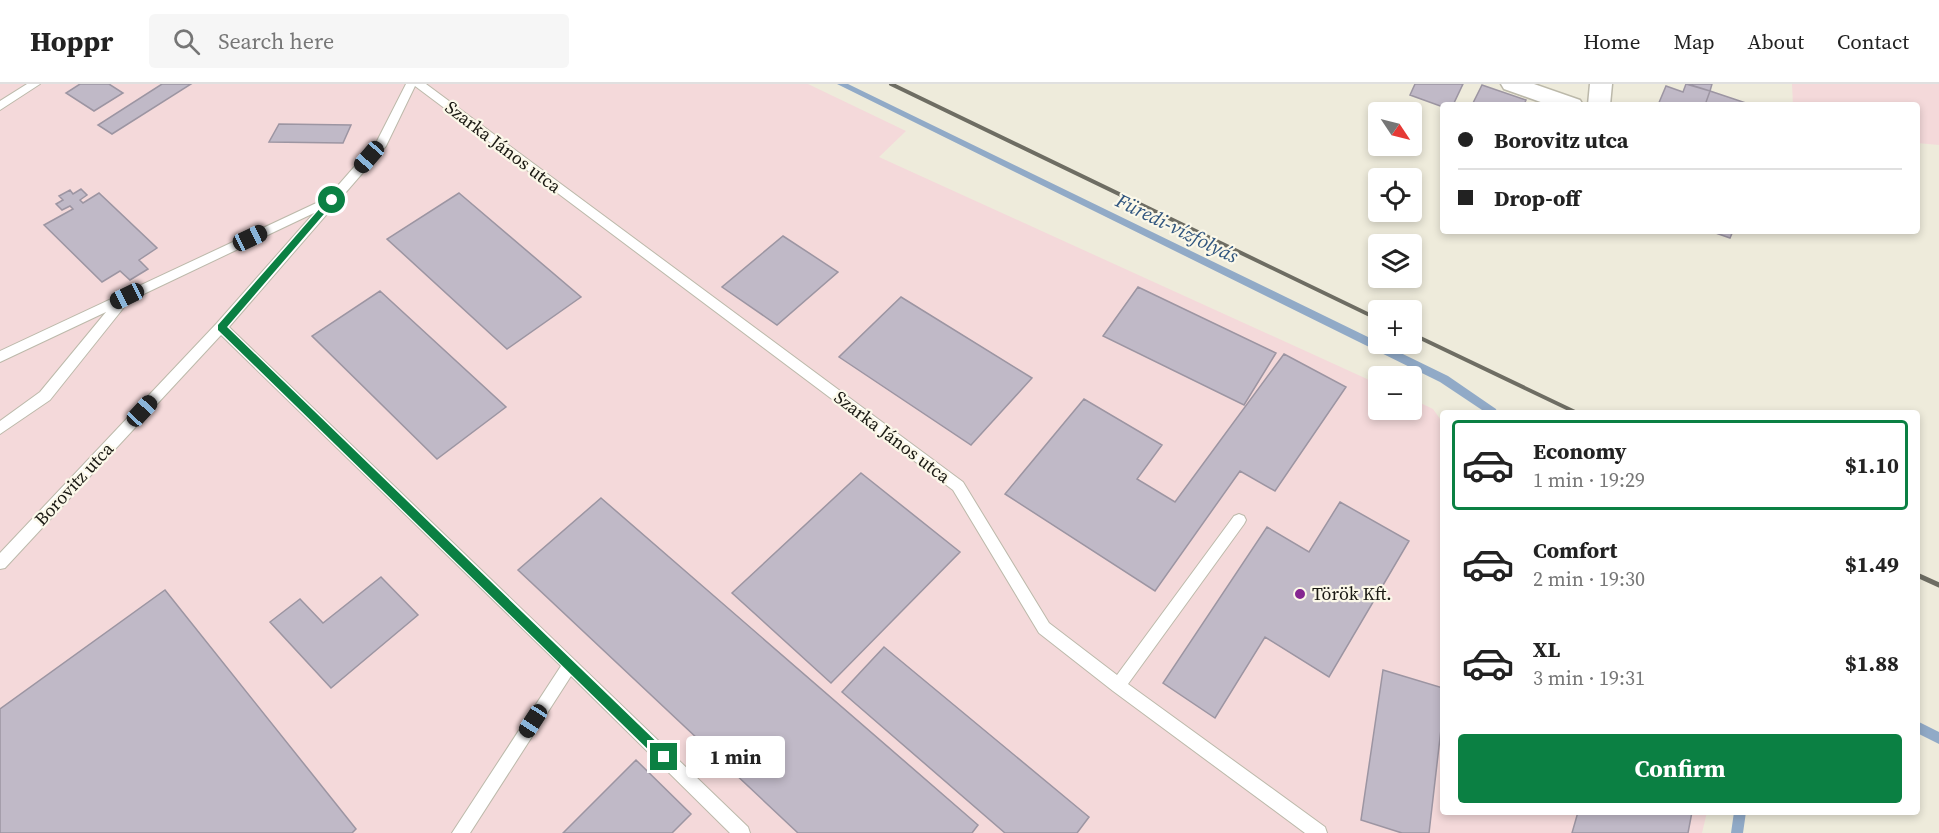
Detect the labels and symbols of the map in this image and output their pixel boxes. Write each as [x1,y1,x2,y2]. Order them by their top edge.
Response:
street label: Szarka János utca [440,95,567,199]
north arrow [1368,102,1422,156]
car [350,138,388,176]
route start [318,186,345,213]
water label: Füredi-vízfolyás [1110,186,1244,270]
car [230,222,270,254]
car [107,280,147,312]
street label: Szarka János utca [829,385,956,489]
car [123,392,161,430]
street label: Borovitz utca [29,436,119,531]
place label: Török Kft. [1312,581,1392,606]
marker: Török Kft. [1293,587,1307,601]
car [516,701,550,741]
callout: 1 min [685,736,784,778]
route end [650,743,677,770]

